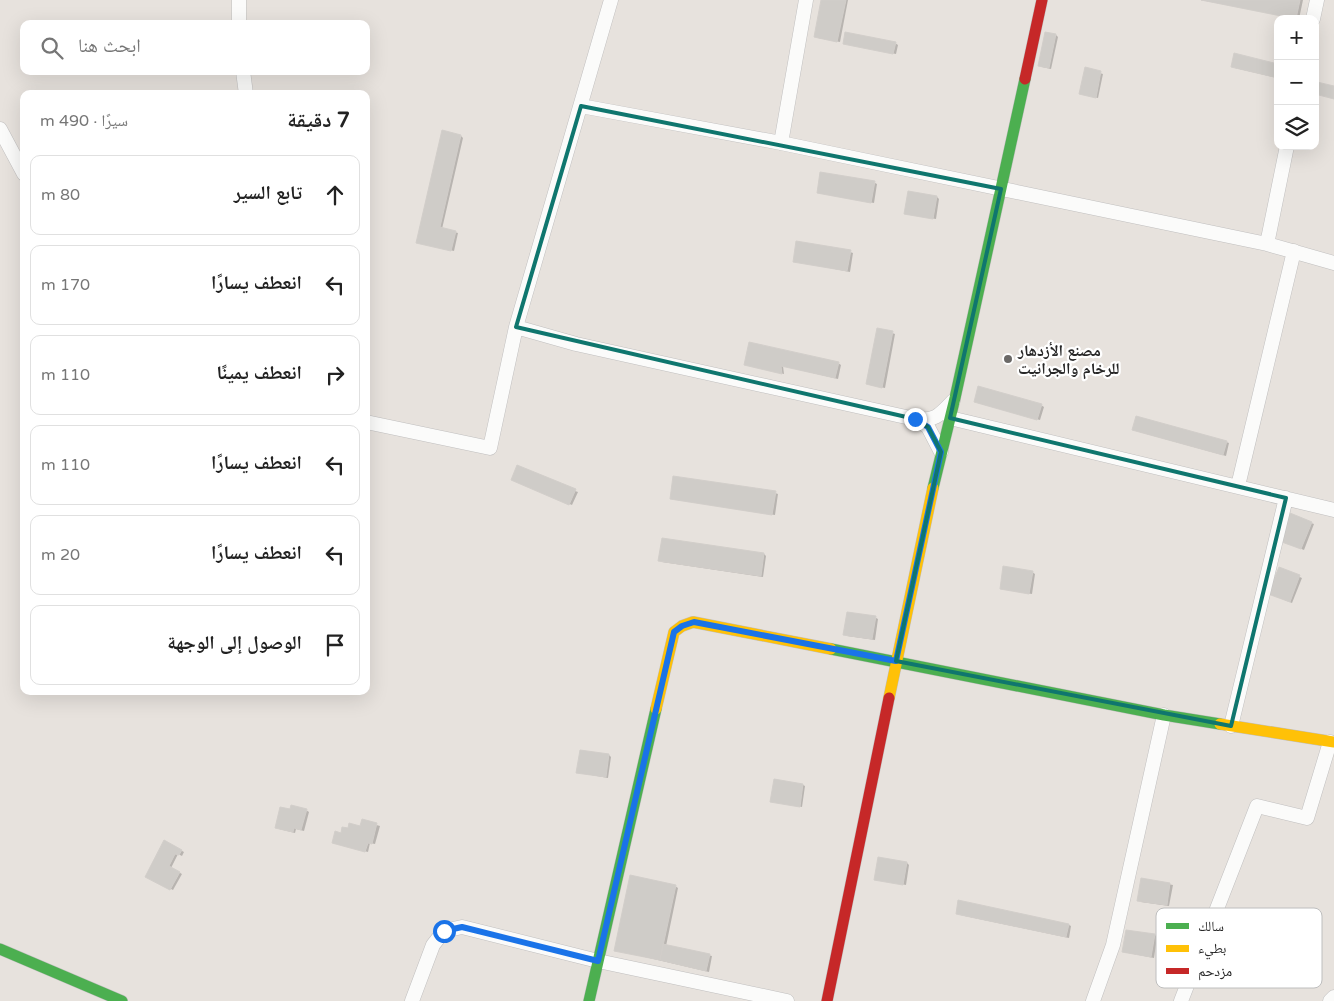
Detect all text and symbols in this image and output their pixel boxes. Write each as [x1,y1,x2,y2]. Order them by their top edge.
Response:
map controls [1274,15,1319,150]
button: + [1274,15,1319,60]
search box [20,20,370,75]
icon: search [38,34,66,62]
text: ابحث هنا [78,35,141,57]
button: − [1274,60,1319,105]
button: layers [1274,105,1319,150]
text: 7 دقيقة [287,108,350,133]
text: سيرًا · 490 m [40,111,128,131]
icon: ahead [321,181,349,209]
text: تابع السير [234,182,302,204]
text: 80 m [41,185,80,205]
icon: left [321,271,349,299]
text: انعطف يسارًا [211,272,302,294]
text: 170 m [41,275,90,295]
place label: مصنع الأزدهار للرخام والجرانيت [1017,341,1119,380]
marker: مصنع الأزدهار للرخام والجرانيت [1002,353,1014,365]
icon: right [321,361,349,389]
text: انعطف يمينًا [216,362,302,384]
text: 110 m [41,365,90,385]
route end [904,408,927,431]
icon: left [321,451,349,479]
text: انعطف يسارًا [211,452,302,474]
text: 110 m [41,455,90,475]
icon: left [321,541,349,569]
text: انعطف يسارًا [211,542,302,564]
text: 20 m [41,545,80,565]
icon: arrive [321,631,349,659]
text: الوصول إلى الوجهة [167,632,302,654]
legend [1156,908,1322,988]
text: سالك [1198,918,1224,935]
route start [433,920,456,943]
text: بطيء [1198,940,1227,960]
text: مزدحم [1198,963,1232,981]

